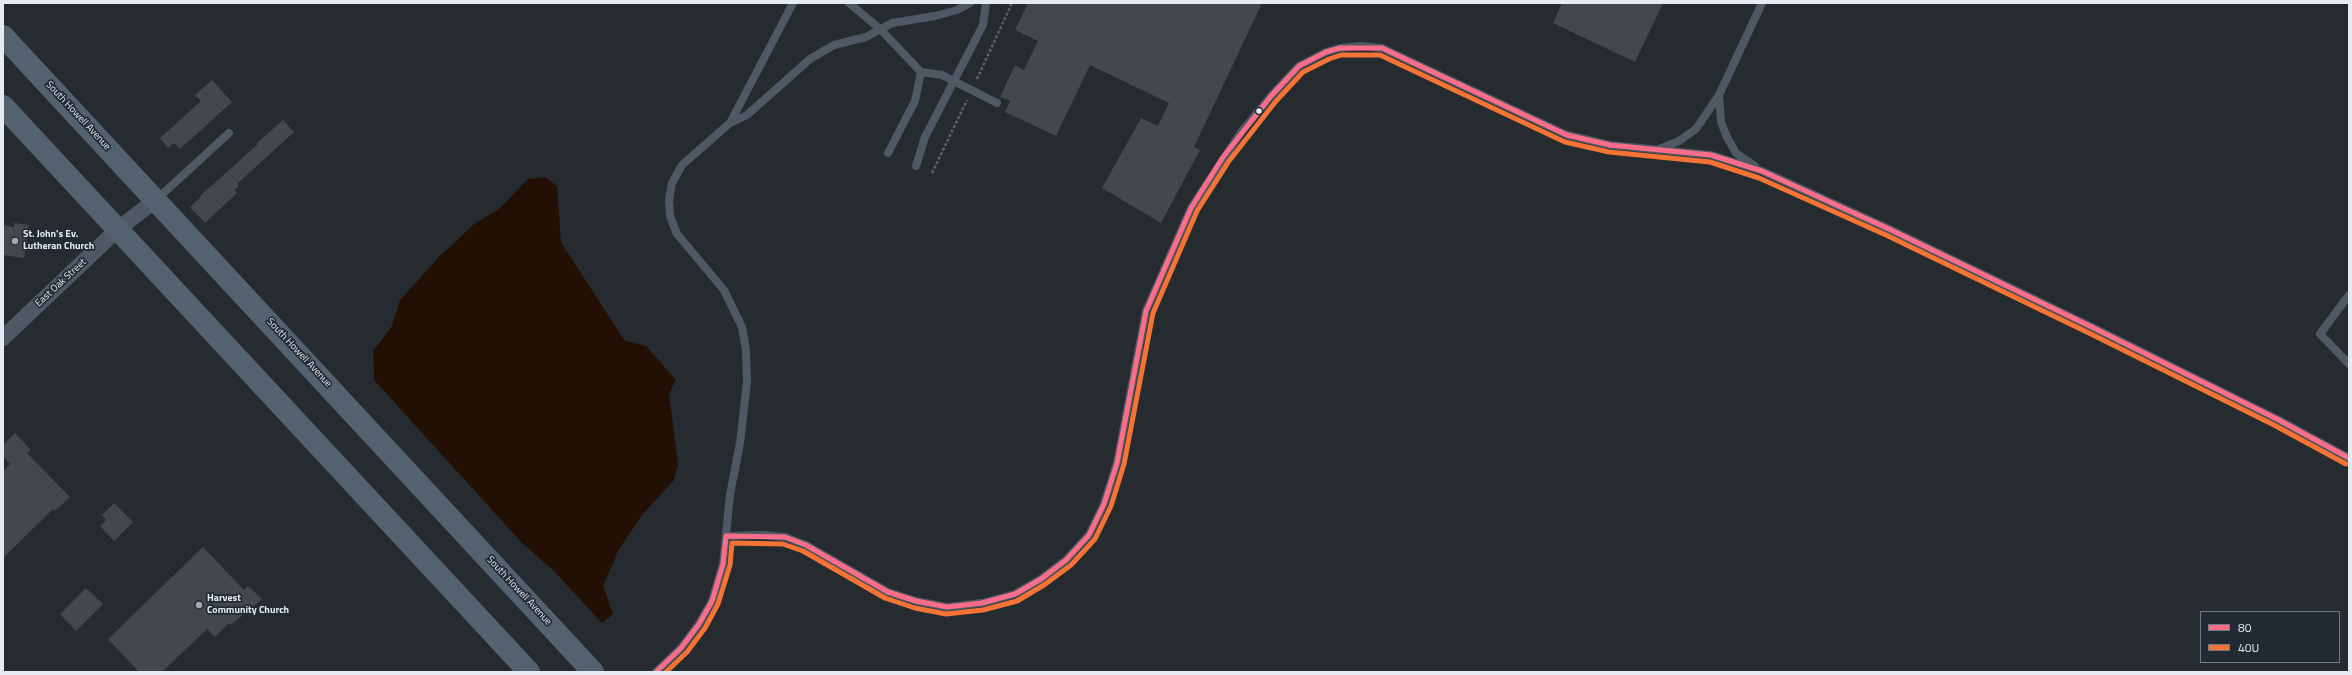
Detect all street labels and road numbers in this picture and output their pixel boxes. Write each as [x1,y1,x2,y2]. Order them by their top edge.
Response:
street label: South Howell Avenue [43,79,113,153]
street label: East Oak Street [33,256,89,310]
street label: South Howell Avenue [264,316,334,390]
street label: South Howell Avenue [484,554,554,628]

